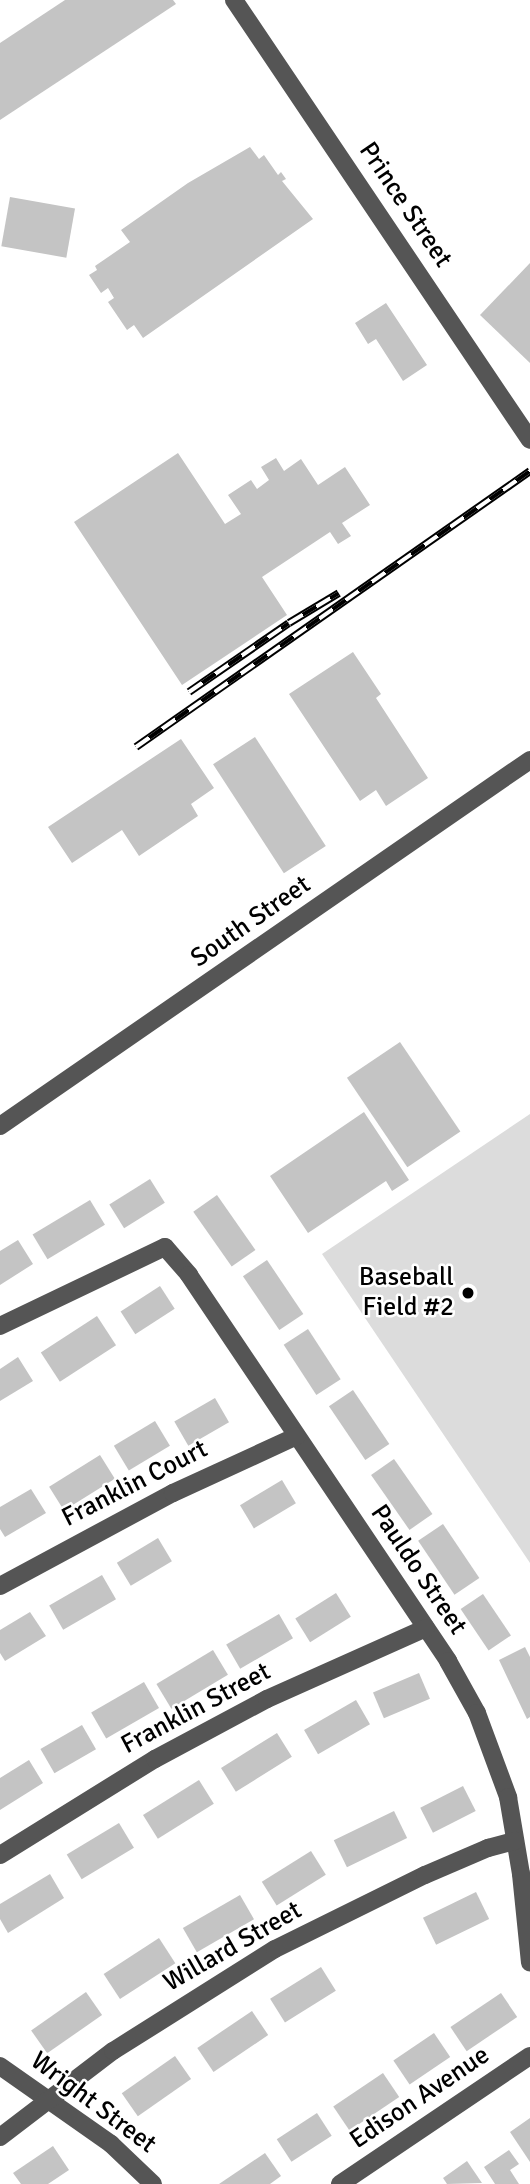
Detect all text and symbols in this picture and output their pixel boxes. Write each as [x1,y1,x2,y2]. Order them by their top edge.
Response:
street label: Prince Street [352,137,458,273]
street label: South Street [185,869,317,975]
place label: Baseball Field #2 [359,1262,454,1324]
marker: Baseball Field #2 [460,1285,476,1301]
street label: Franklin Court [57,1434,213,1534]
street label: Pauldo Street [363,1499,473,1641]
street label: Franklin Street [116,1657,276,1761]
street label: Willard Street [159,1895,307,1999]
street label: Edison Avenue [344,2040,496,2156]
street label: Wright Street [24,2046,162,2160]

